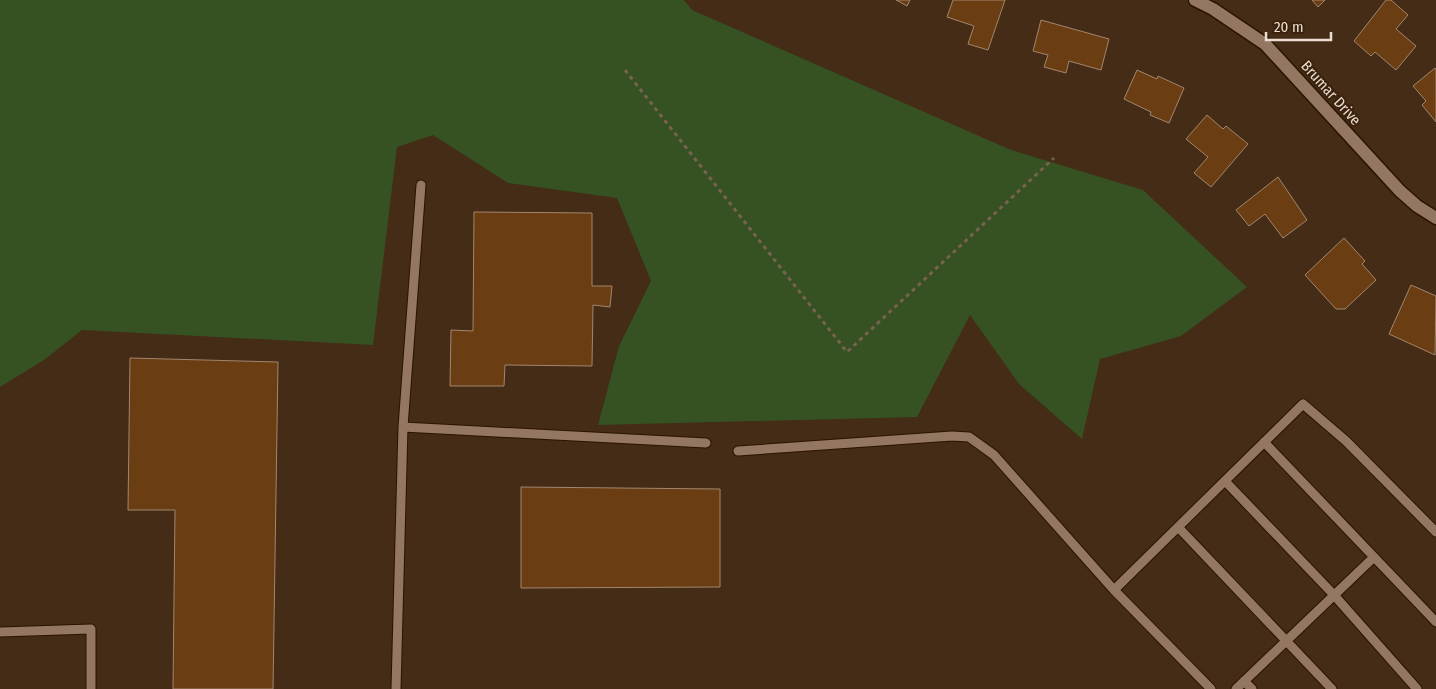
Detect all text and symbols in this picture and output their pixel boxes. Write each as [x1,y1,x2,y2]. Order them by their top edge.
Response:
scale bar [1266,10,1331,42]
text: 20 m [1274,18,1304,36]
street label: Brumar Drive [1297,57,1365,129]

